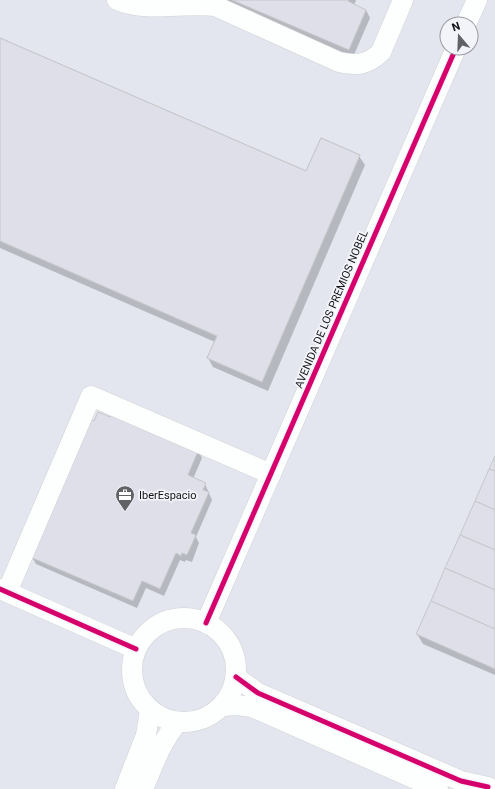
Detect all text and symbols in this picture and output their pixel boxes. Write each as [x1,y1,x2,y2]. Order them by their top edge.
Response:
north arrow [439,16,479,56]
text: N [450,20,462,34]
street label: AVENIDA DE LOS PREMIOS NOBEL [292,228,371,390]
office icon: IberEspacio [114,484,136,512]
place label: IberEspacio [139,489,197,502]

